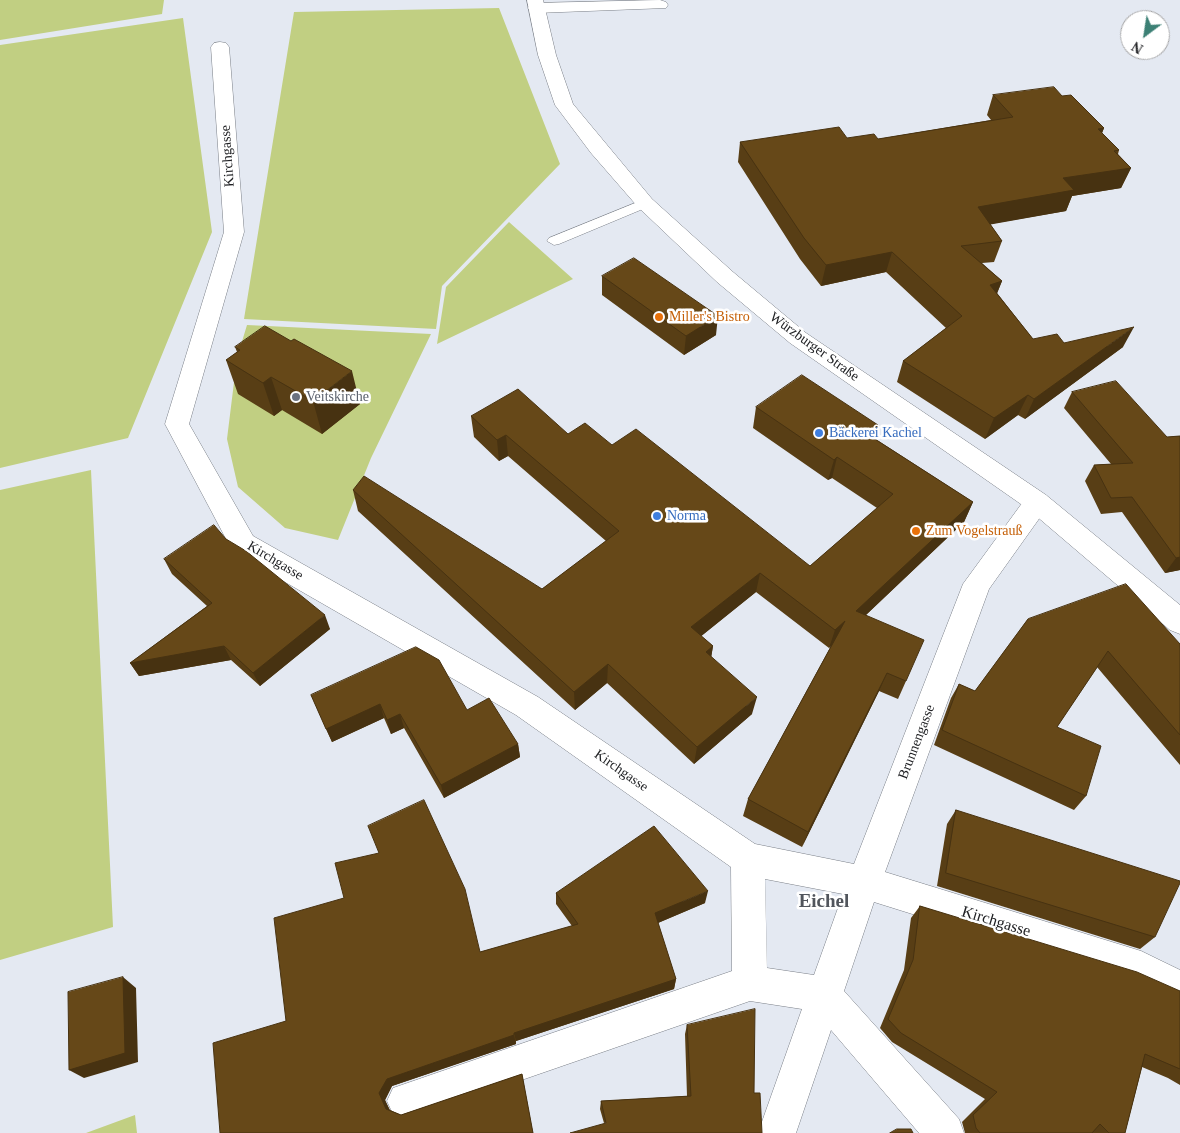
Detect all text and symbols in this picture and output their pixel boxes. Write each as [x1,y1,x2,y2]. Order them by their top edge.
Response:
north arrow [1120,10,1170,60]
text: N [1129,38,1146,56]
street label: Kirchgasse [217,124,239,188]
place label: Miller's Bistro [669,309,750,325]
street label: Würzburger Straße [766,309,862,385]
marker: Miller's Bistro [653,311,665,323]
place label: Veitskirche [306,389,369,405]
marker: Veitskirche [290,391,302,403]
place label: Bäckerei Kachel [829,425,922,441]
marker: Bäckerei Kachel [813,427,825,439]
place label: Norma [667,508,706,524]
marker: Norma [651,510,663,522]
place label: Zum Vogelstrauß [926,523,1023,539]
marker: Zum Vogelstrauß [910,525,922,537]
street label: Kirchgasse [244,538,306,584]
street label: Brunnengasse [895,702,939,782]
street label: Kirchgasse [591,746,651,796]
district label: Eichel [799,891,849,913]
street label: Kirchgasse [959,902,1033,942]

